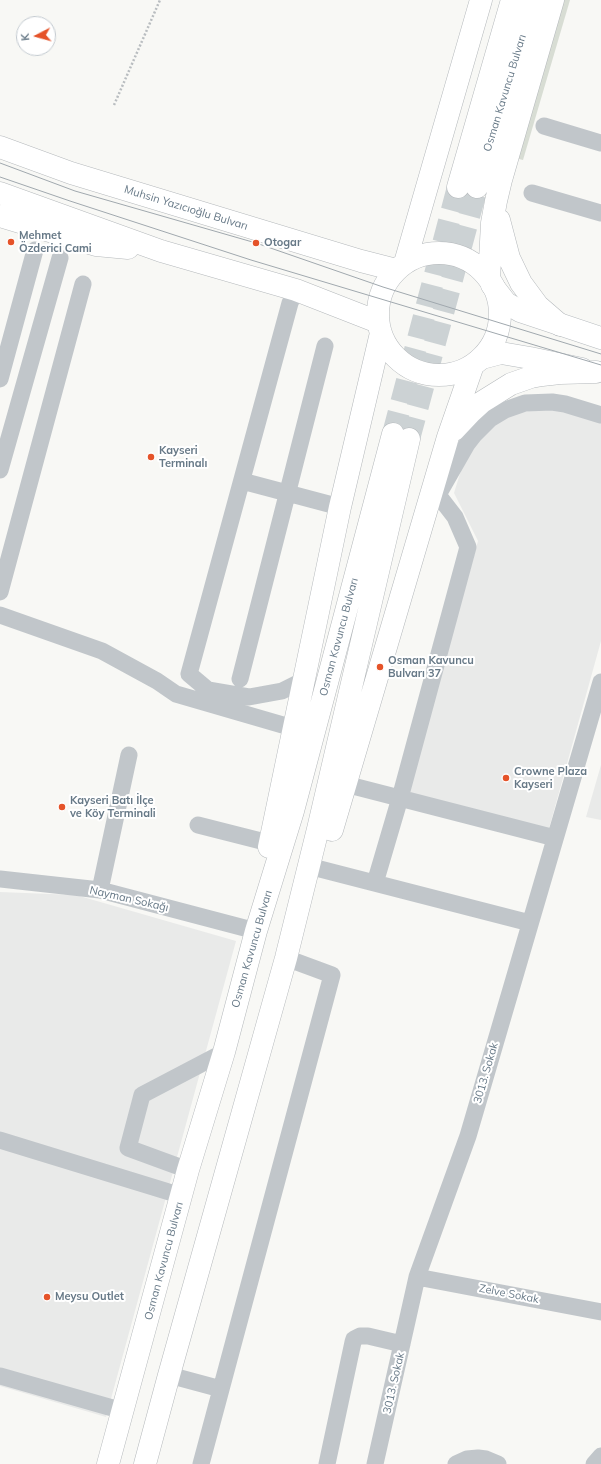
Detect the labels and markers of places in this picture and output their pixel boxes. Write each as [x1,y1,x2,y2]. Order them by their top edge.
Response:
place label: Mehmet Özderici Cami [19,229,92,255]
place label: Otogar [264,236,301,250]
marker: Mehmet Özderici Cami [6,237,16,247]
marker: Otogar [251,238,261,248]
place label: Kayseri Terminalı [159,444,207,470]
marker: Kayseri Terminalı [146,452,156,462]
place label: Osman Kavuncu Bulvarı 37 [388,654,474,680]
marker: Osman Kavuncu Bulvarı 37 [375,662,385,672]
place label: Crowne Plaza Kayseri [514,765,587,791]
marker: Crowne Plaza Kayseri [501,773,511,783]
place label: Kayseri Batı İlçe ve Köy Terminali [70,794,156,820]
marker: Kayseri Batı İlçe ve Köy Terminali [57,802,67,812]
place label: Meysu Outlet [55,1290,124,1304]
marker: Meysu Outlet [42,1292,52,1302]

